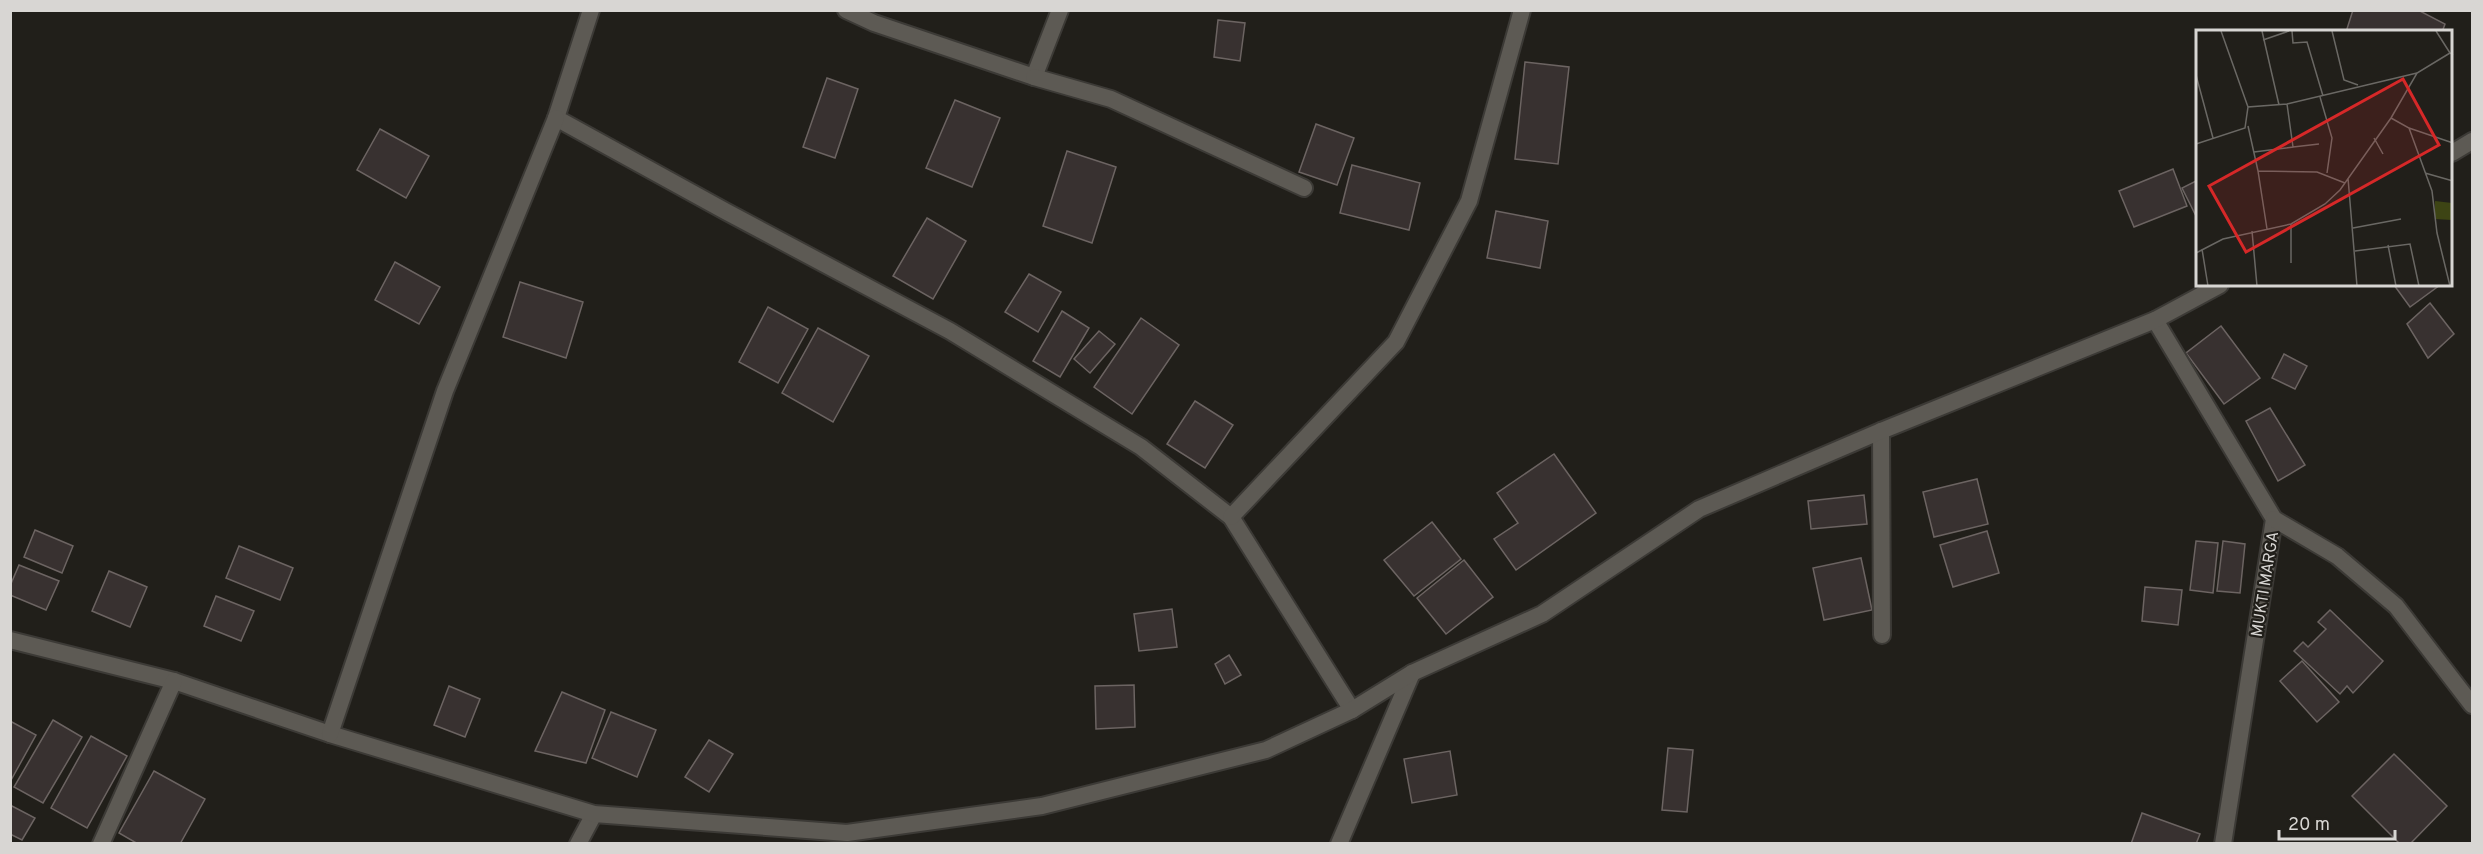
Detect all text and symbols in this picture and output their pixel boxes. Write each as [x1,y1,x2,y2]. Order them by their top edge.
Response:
inset map [2196,30,2453,286]
street label: MUKTI MARGA [2248,530,2284,639]
scale bar [2279,803,2394,841]
text: 20 m [2288,814,2330,837]

